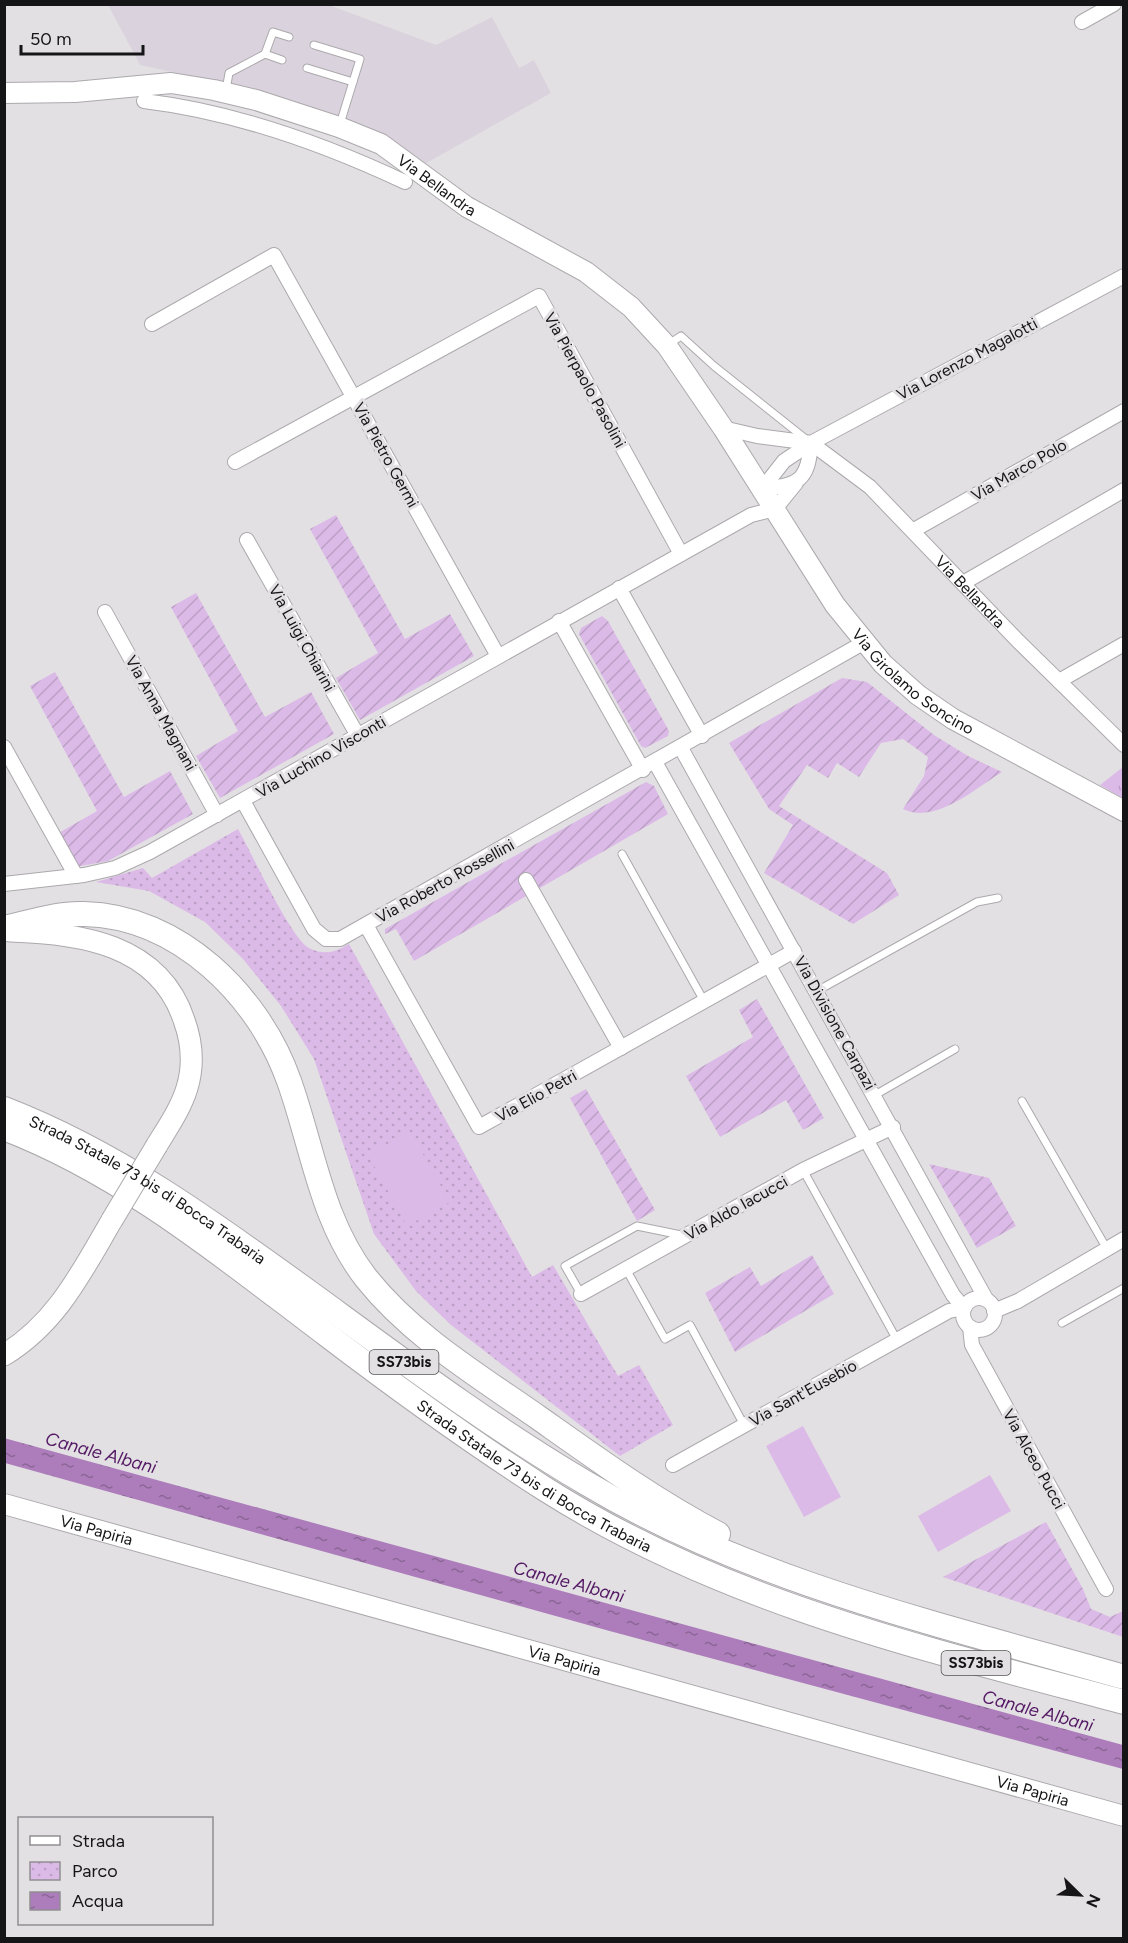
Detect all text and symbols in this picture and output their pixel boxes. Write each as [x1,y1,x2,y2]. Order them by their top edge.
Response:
scale bar [21,18,142,56]
text: 50 m [30,28,72,50]
street label: Via Bellandra [394,150,479,220]
street label: Via Pierpaolo Pasolini [540,309,630,451]
street label: Via Lorenzo Magalotti [893,314,1041,404]
street label: Via Pietro Germi [349,399,423,511]
street label: Via Marco Polo [968,435,1070,505]
street label: Via Bellandra [932,552,1009,632]
street label: Via Luigi Chiarini [265,581,339,695]
street label: Via Girolamo Soncino [848,624,977,738]
street label: Via Anna Magnani [122,652,200,774]
street label: Via Luchino Visconti [253,712,389,802]
street label: Via Roberto Rossellini [372,835,518,927]
street label: Via Divisione Carpazi [790,953,880,1093]
street label: Via Elio Petri [492,1066,580,1126]
street label: Strada Statale 73 bis di Bocca Trabaria [26,1111,270,1268]
street label: Via Aldo Iacucci [681,1172,791,1244]
road number: SS73bis [370,1350,438,1374]
street label: Via Sant'Eusebio [746,1356,860,1430]
street label: Strada Statale 73 bis di Bocca Trabaria [413,1395,655,1556]
street label: Via Alceo Pucci [999,1406,1069,1512]
water label: Canale Albani [43,1428,160,1479]
street label: Via Papiria [58,1511,135,1549]
water label: Canale Albani [511,1557,628,1608]
street label: Via Papiria [526,1641,603,1679]
road number: SS73bis [942,1651,1010,1675]
water label: Canale Albani [980,1686,1097,1737]
street label: Via Papiria [994,1771,1071,1810]
legend [18,1817,213,1925]
text: Strada [72,1830,125,1852]
text: Parco [72,1860,118,1882]
north arrow [1050,1865,1110,1925]
text: Acqua [72,1890,123,1912]
text: N [1082,1891,1104,1910]

